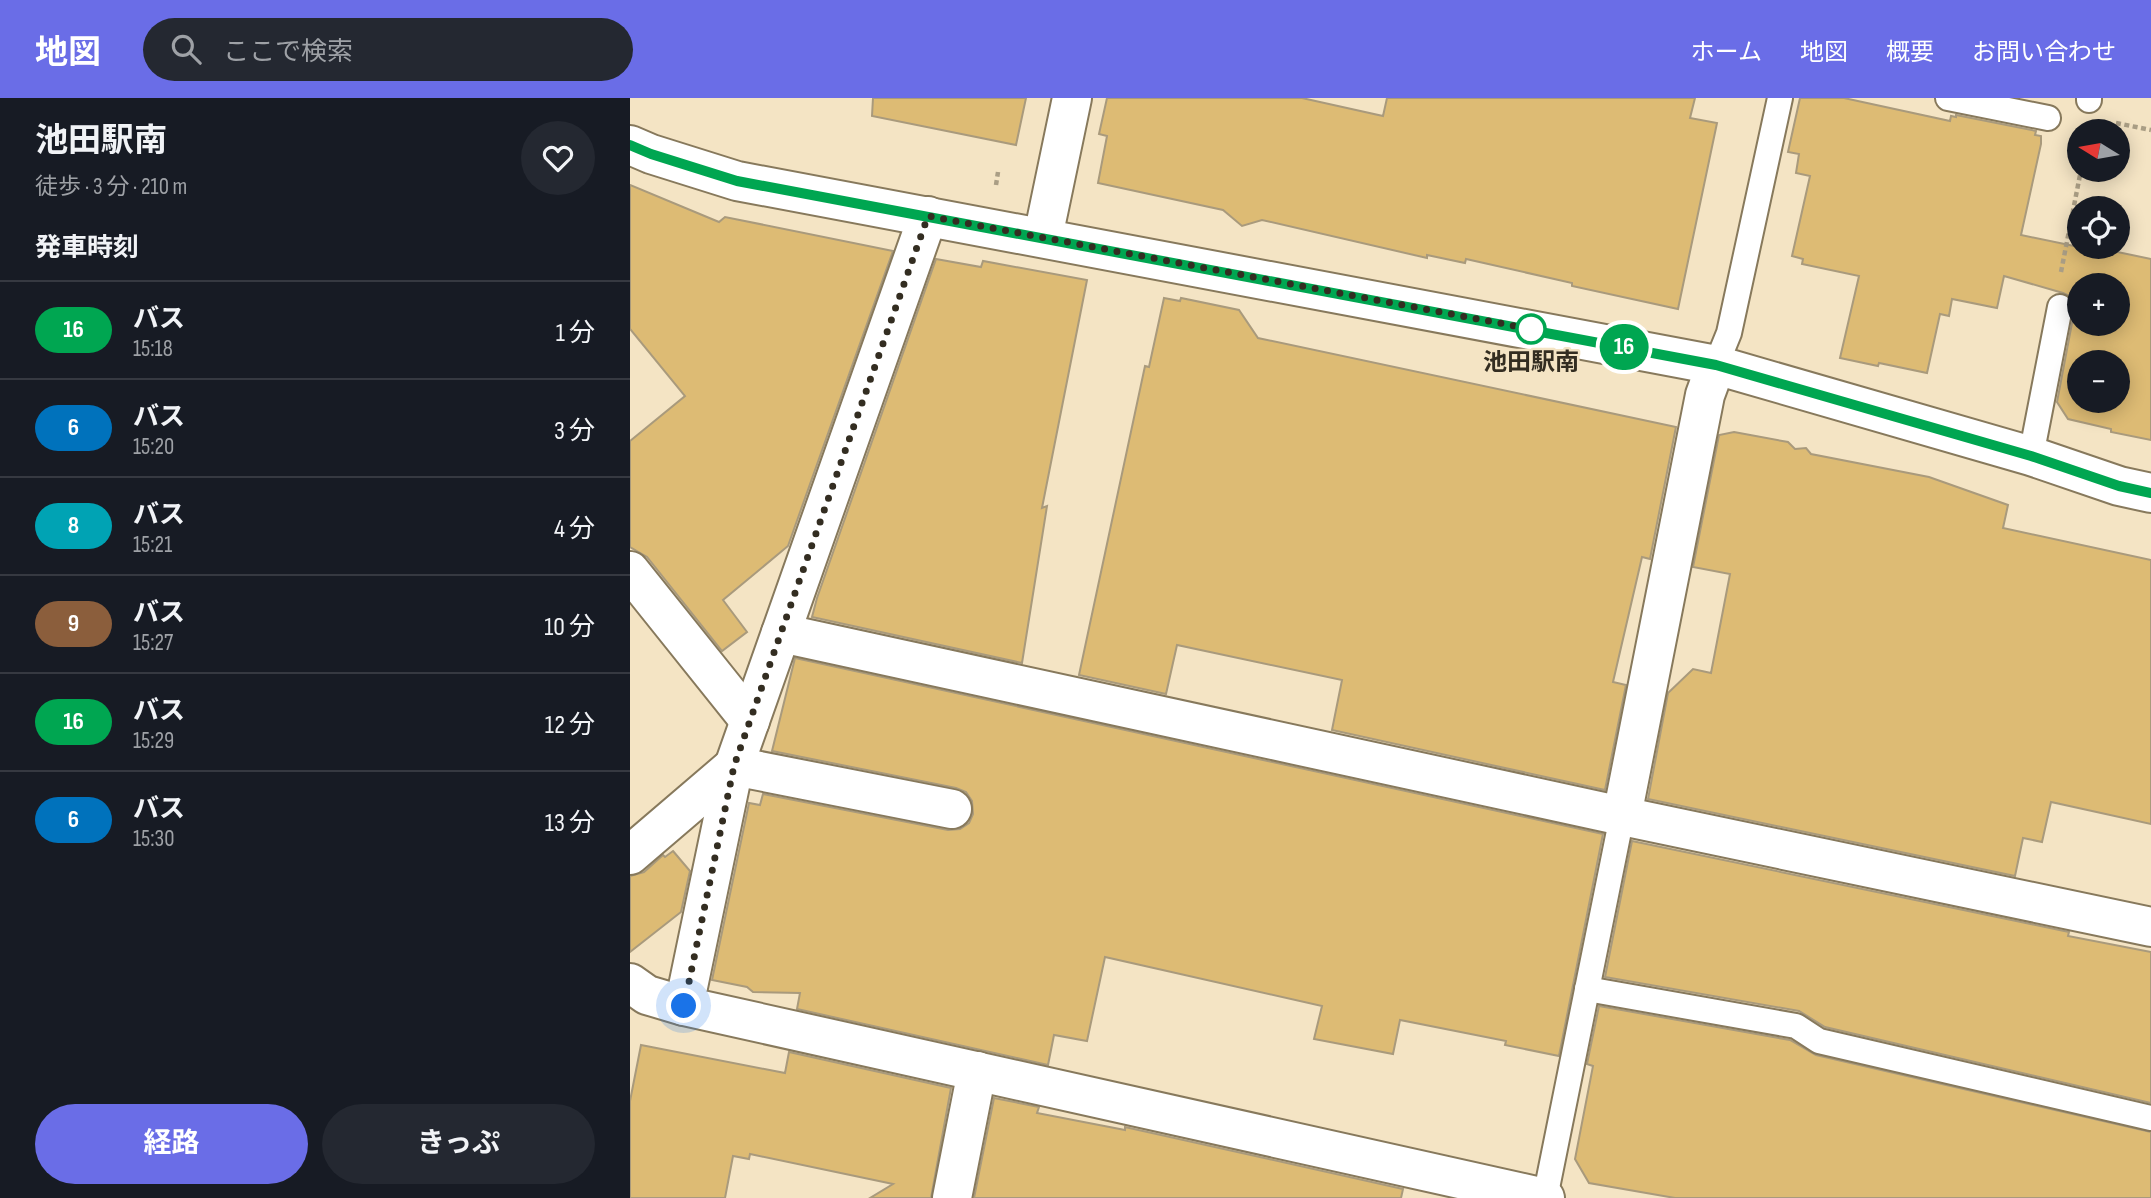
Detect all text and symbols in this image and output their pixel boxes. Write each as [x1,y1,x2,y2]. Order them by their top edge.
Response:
search box [143,18,633,81]
icon: search [167,30,205,68]
text: 地図 [35,33,101,73]
text: ここで検索 [223,37,353,68]
text: ホーム [1691,38,1762,67]
text: 地図 [1800,38,1848,67]
text: 概要 [1886,38,1934,67]
text: お問い合わせ [1972,38,2116,67]
north arrow [2067,119,2130,182]
map controls [2067,119,2130,413]
text: 池田駅南 [35,121,167,161]
button: heart [521,121,595,195]
text: 徒歩 · 3 分 · 210 m [35,173,187,201]
button: locate [2067,196,2130,259]
text: 発車時刻 [35,233,139,264]
button: + [2067,273,2130,336]
text: バス [133,304,185,335]
marker: 池田駅南 [1516,314,1546,344]
text: 16 [63,315,84,344]
text: 1 分 [556,318,595,349]
line badge: 16 [1592,324,1656,370]
text: 16 [1614,332,1634,361]
text: 15:18 [133,335,173,363]
place label: 池田駅南 [1483,348,1579,377]
button: − [2067,350,2130,413]
text: バス [133,402,185,433]
text: 6 [68,413,79,442]
text: 3 分 [554,416,595,447]
text: 15:20 [133,433,174,461]
text: バス [133,500,185,531]
text: 8 [68,511,79,540]
text: 4 分 [554,514,595,545]
text: 15:21 [133,531,172,559]
text: バス [133,598,185,629]
text: 9 [68,609,79,638]
text: 10 分 [544,612,595,643]
text: 15:27 [133,629,173,657]
text: バス [133,696,185,727]
text: 16 [63,707,84,736]
text: 12 分 [545,710,595,741]
text: 15:29 [133,727,174,755]
text: バス [133,794,185,825]
text: 6 [68,805,79,834]
text: 13 分 [545,808,595,839]
text: 15:30 [133,825,175,853]
your location [666,988,701,1023]
button: 経路 [35,1104,308,1184]
button: きっぷ [322,1104,595,1184]

